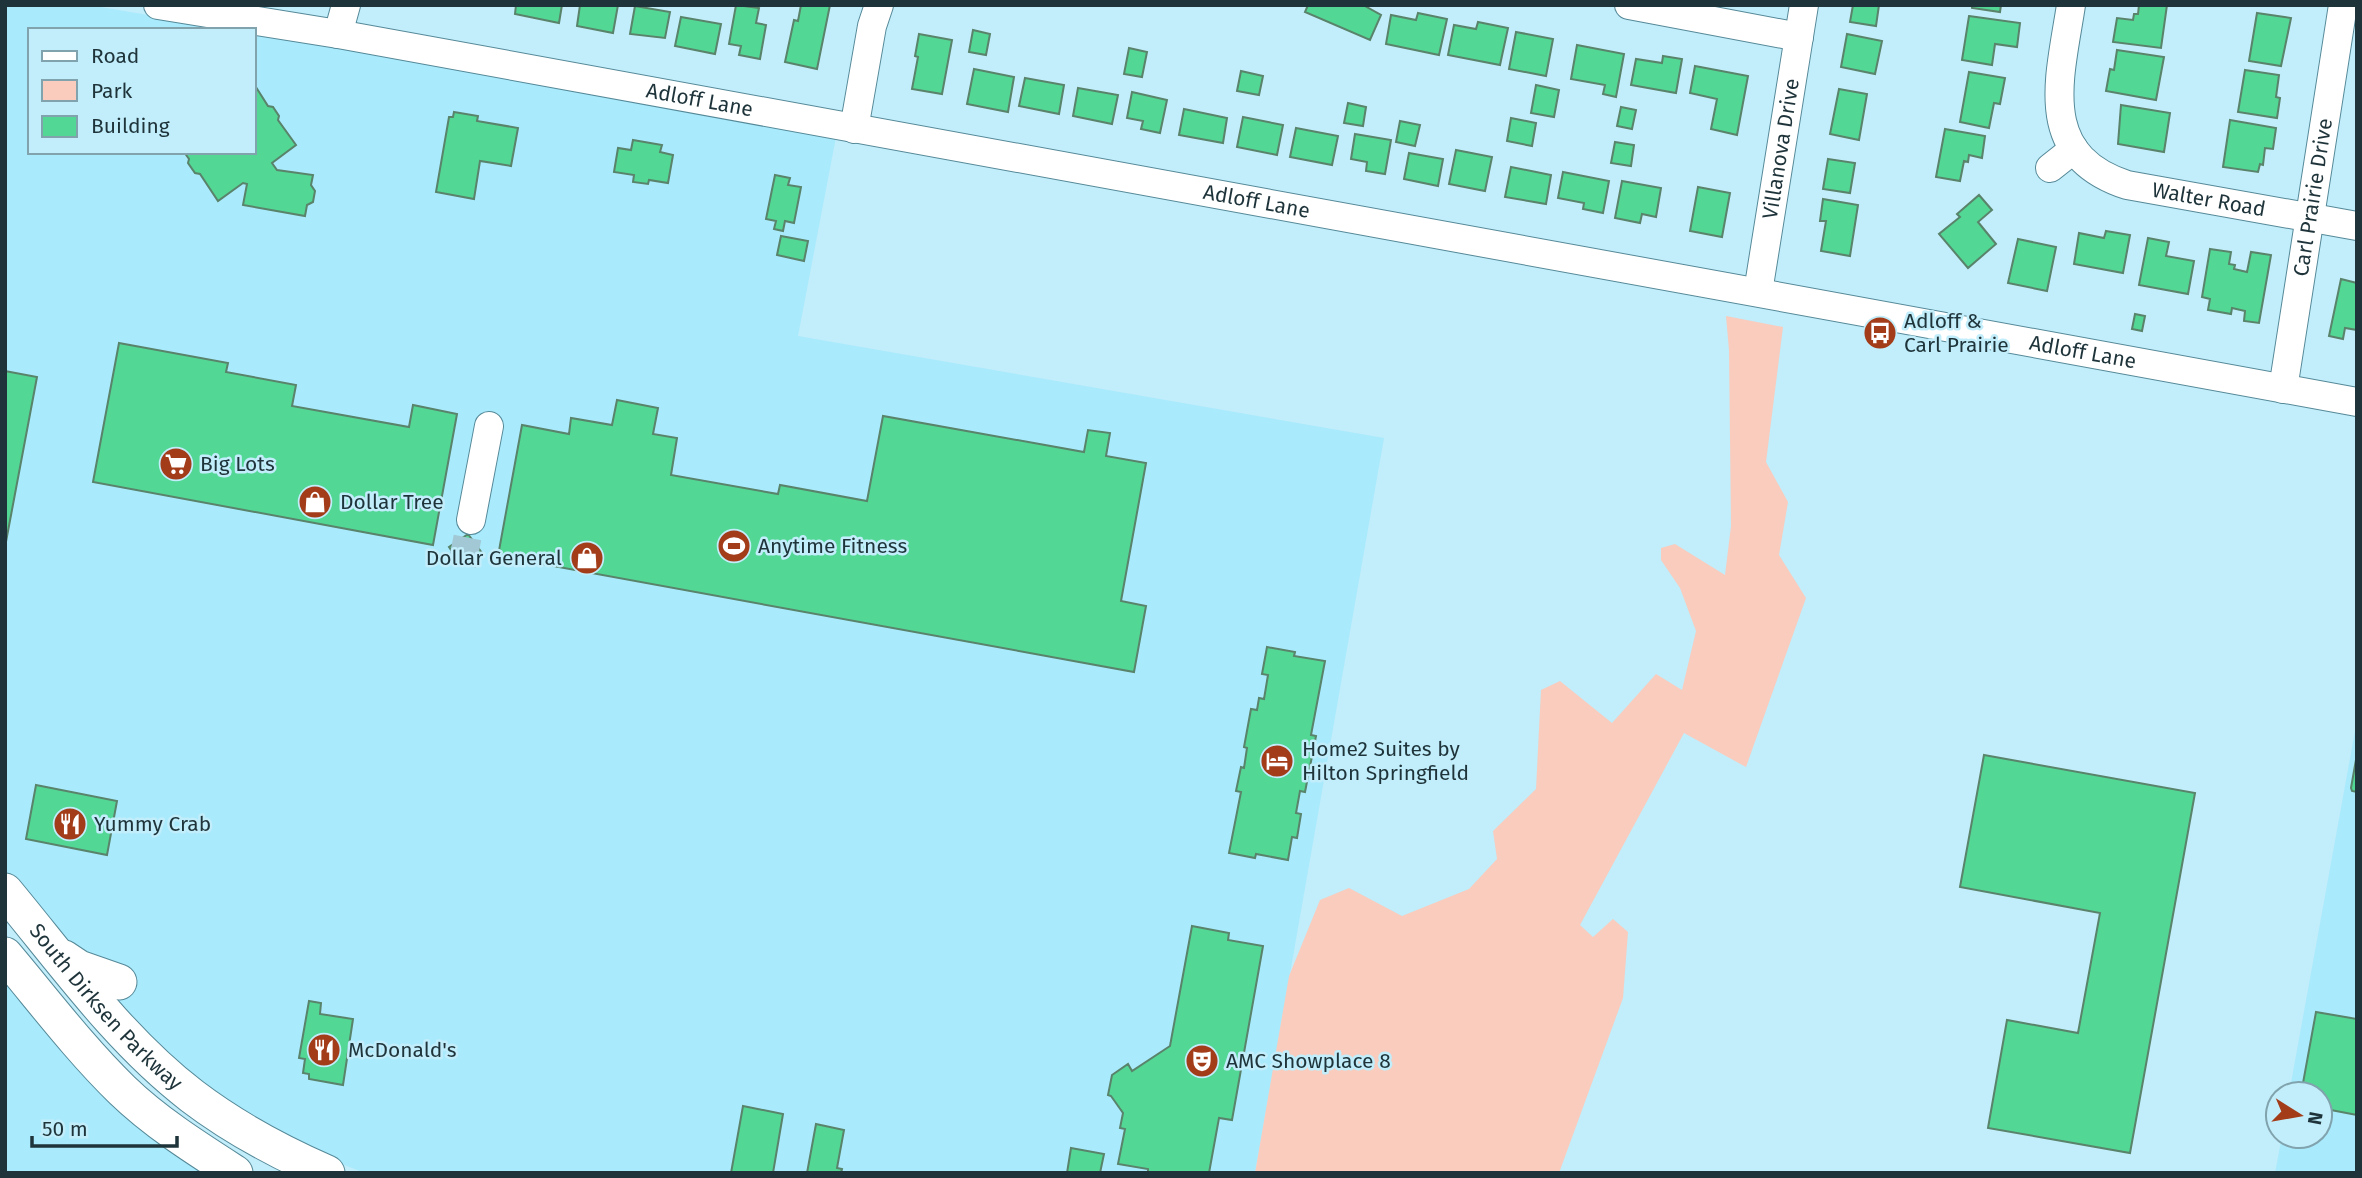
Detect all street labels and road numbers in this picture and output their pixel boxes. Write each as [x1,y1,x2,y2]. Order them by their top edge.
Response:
street label: Adloff Lane [644,77,755,122]
street label: Villanova Drive [1757,77,1805,221]
street label: Carl Prairie Drive [2288,116,2338,278]
street label: Walter Road [2150,177,2268,222]
street label: Adloff Lane [1201,179,1312,224]
street label: Adloff Lane [2027,330,2138,375]
street label: South Dirksen Parkway [24,918,188,1096]

